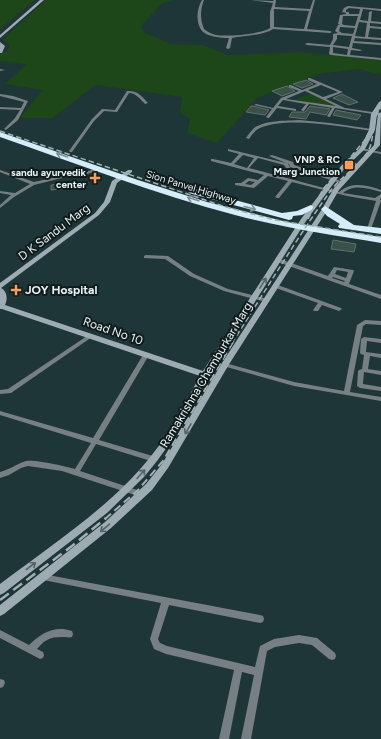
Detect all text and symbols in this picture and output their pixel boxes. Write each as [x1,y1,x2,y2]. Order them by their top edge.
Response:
one-way arrow [56,151,69,158]
place label: VNP & RC Marg Junction [273,153,340,178]
marker: VNP & RC Marg Junction [343,159,355,171]
place label: sandu ayurvedik center [11,166,87,191]
street label: Sion Panvel Highway [145,167,238,207]
marker: sandu ayurvedik center [89,172,101,184]
one-way arrow [188,195,200,203]
street label: D K Sandu Marg [16,201,92,263]
one-way arrow [243,205,256,212]
one-way arrow [259,278,267,289]
place label: JOY Hospital [25,283,97,297]
marker: JOY Hospital [10,284,22,296]
street label: Ramakrishna Chemburkar Marg [157,300,255,450]
street label: Road No 10 [81,314,145,348]
one-way arrow [184,422,191,434]
one-way arrow [136,469,145,479]
one-way arrow [100,523,111,532]
one-way arrow [25,562,36,570]

